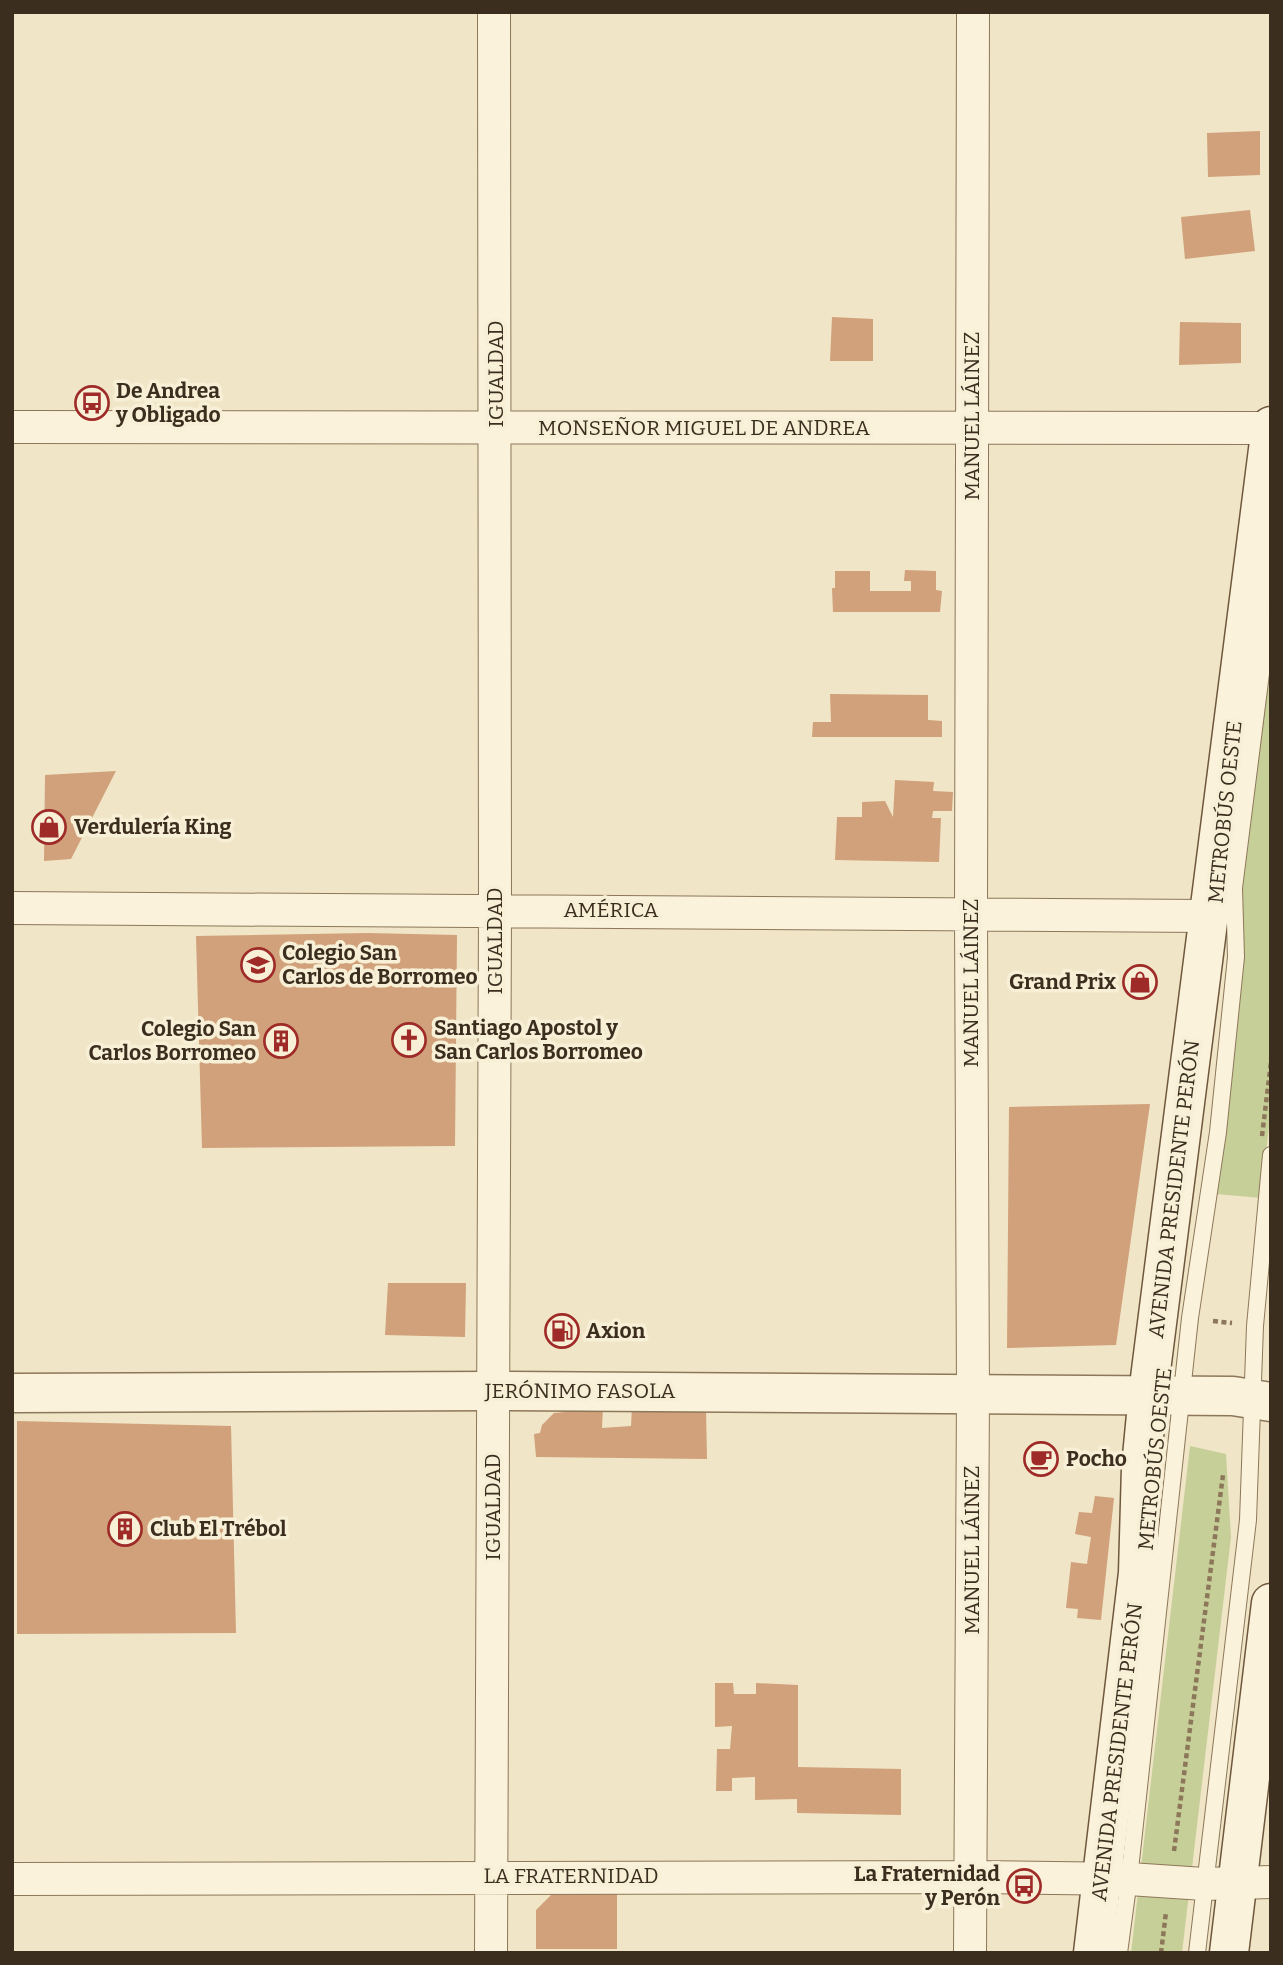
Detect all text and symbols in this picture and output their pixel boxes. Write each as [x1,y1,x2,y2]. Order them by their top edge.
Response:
street label: IGUALDAD [483,320,509,428]
street label: MANUEL LÁINEZ [959,332,985,500]
place label: De Andrea y Obligado [115,378,221,428]
bus stop icon: De Andrea y Obligado [73,384,111,422]
street label: MONSEÑOR MIGUEL DE ANDREA [538,415,870,441]
street label: METROBÚS OESTE [1202,719,1248,905]
shop icon: Verdulería King [30,808,68,846]
place label: Verdulería King [74,814,232,840]
street label: IGUALDAD [482,887,508,995]
street label: AMÉRICA [564,897,659,923]
street label: MANUEL LÁINEZ [958,899,984,1067]
place label: Colegio San Carlos de Borromeo [282,940,478,990]
school or university icon: Colegio San Carlos de Borromeo [239,946,277,984]
shop icon: Grand Prix [1121,963,1159,1001]
place label: Grand Prix [1009,969,1116,995]
place label: Santiago Apostol y San Carlos Borromeo [434,1015,643,1065]
place label: Colegio San Carlos Borromeo [88,1016,256,1066]
church icon: Santiago Apostol y San Carlos Borromeo [390,1021,428,1059]
building icon: Colegio San Carlos Borromeo [262,1022,300,1060]
street label: AVENIDA PRESIDENTE PERÓN [1143,1038,1205,1340]
fuel station icon: Axion [543,1312,581,1350]
place label: Axion [586,1318,646,1344]
street label: METROBÚS OESTE [1132,1366,1178,1552]
street label: JERÓNIMO FASOLA [484,1378,675,1404]
cafe icon: Pocho [1022,1440,1060,1478]
place label: Pocho [1066,1446,1127,1472]
street label: IGUALDAD [480,1453,506,1561]
street label: MANUEL LÁINEZ [959,1466,985,1634]
building icon: Club El Trébol [106,1510,144,1548]
place label: Club El Trébol [150,1516,287,1542]
street label: AVENIDA PRESIDENTE PERÓN [1086,1601,1148,1903]
place label: La Fraternidad y Perón [854,1861,1000,1911]
street label: LA FRATERNIDAD [484,1863,659,1889]
bus stop icon: La Fraternidad y Perón [1005,1867,1043,1905]

